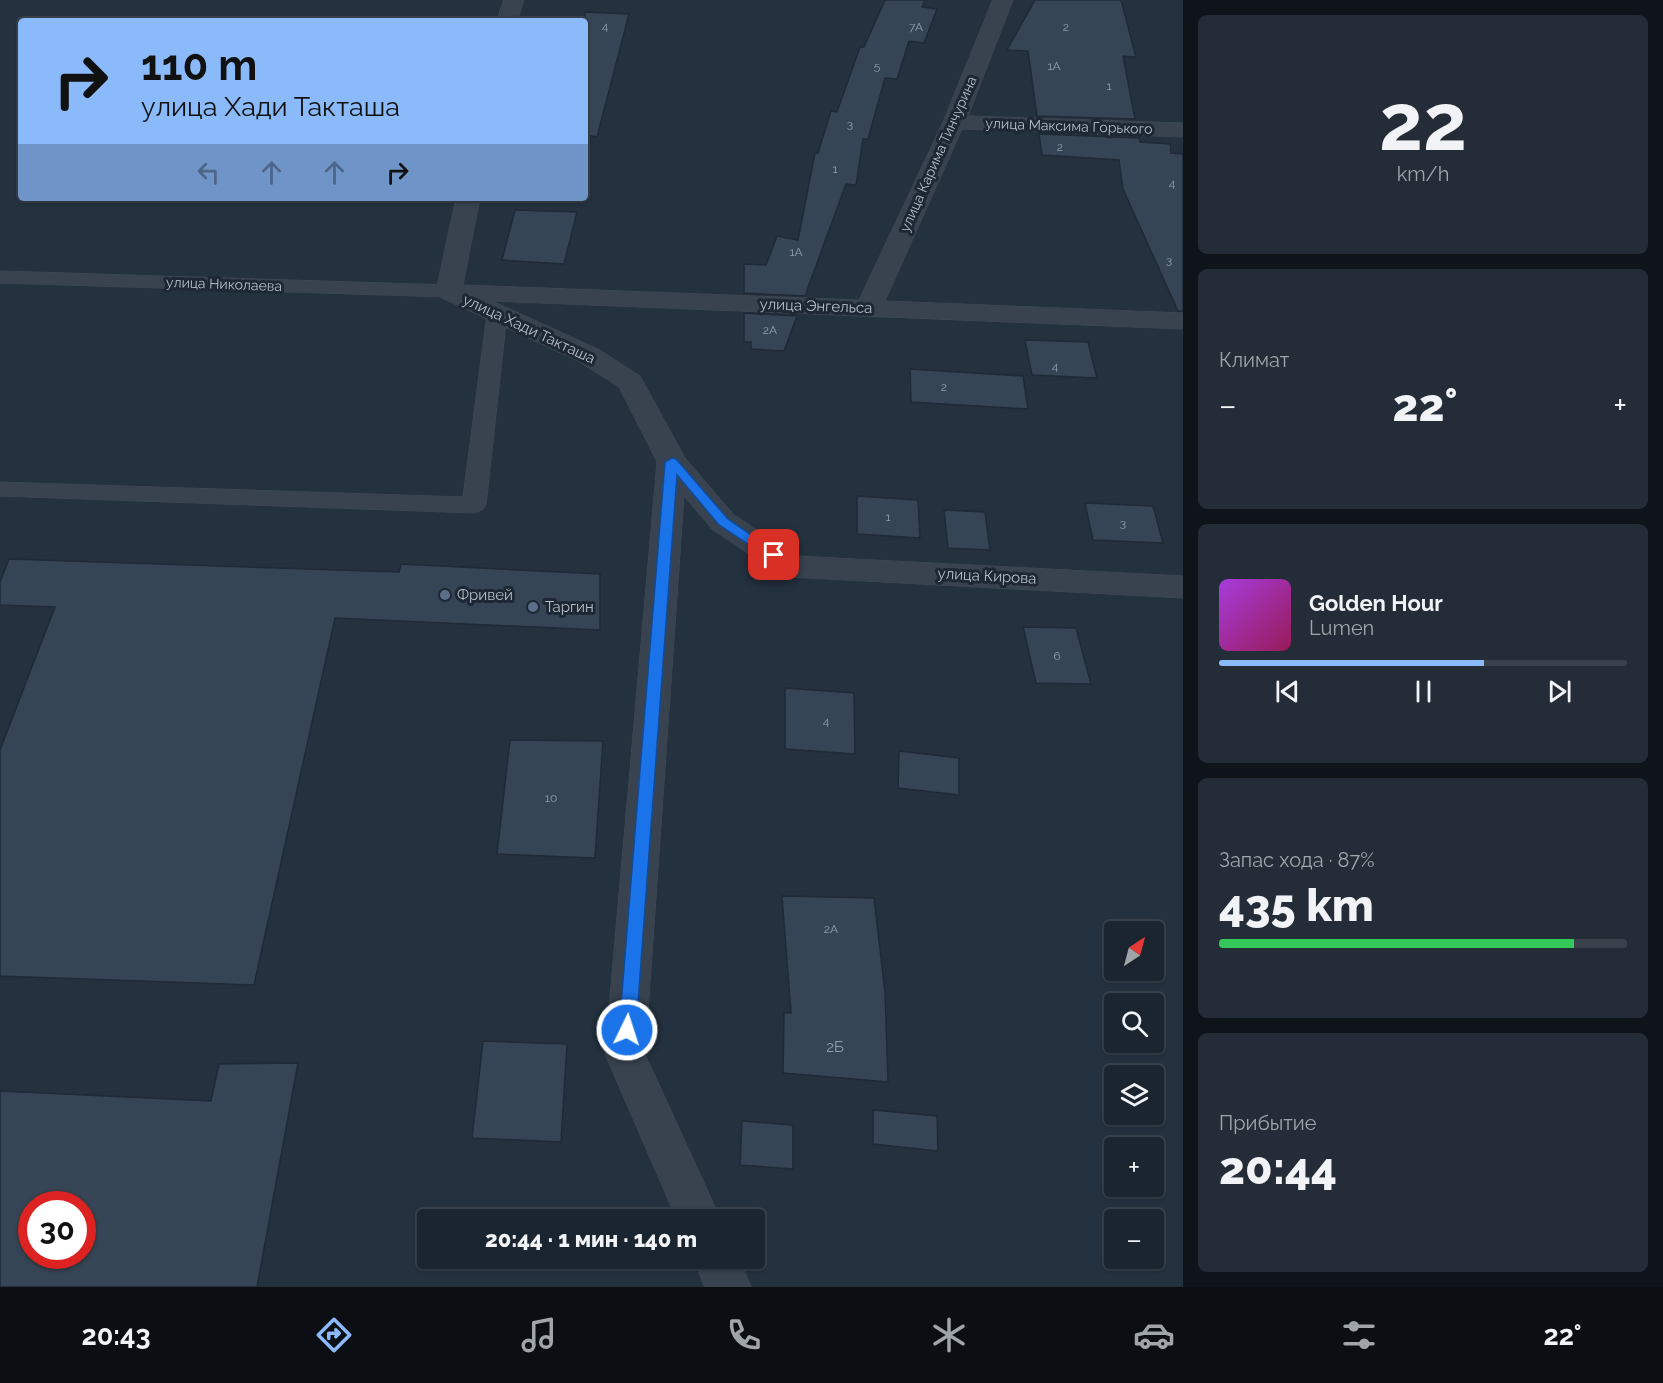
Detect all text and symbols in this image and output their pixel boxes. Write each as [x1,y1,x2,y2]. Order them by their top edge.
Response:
house number: 4 [602,19,609,33]
house number: 7А [909,20,923,34]
house number: 2 [1063,20,1069,34]
text: 110 m [141,41,257,90]
icon: right [42,42,120,120]
house number: 5 [874,59,881,73]
house number: 1А [1047,59,1061,73]
street label: улица Карима Тинчурина [896,74,980,234]
text: 22 [1379,77,1467,168]
house number: 1 [1106,79,1112,93]
text: улица Хади Такташа [141,91,400,122]
street label: улица Максима Горького [985,115,1153,137]
house number: 3 [847,117,853,131]
house number: 2 [1057,140,1063,154]
icon: left [192,156,225,189]
icon: ahead [255,156,288,189]
icon: ahead [318,156,351,189]
icon: right [381,156,414,189]
house number: 1 [832,162,838,176]
text: km/h [1397,162,1449,186]
house number: 4 [1169,176,1176,190]
house number: 1А [789,245,803,259]
house number: 3 [1166,253,1172,267]
street label: улица Николаева [166,274,282,294]
street label: улица Хади Такташа [460,290,598,368]
street label: улица Энгельса [759,295,873,317]
house number: 2А [763,323,777,337]
text: Климат [1219,348,1289,372]
house number: 4 [1052,359,1059,373]
text: 22° [1392,379,1458,432]
house number: 2 [941,380,947,394]
text: − [1219,386,1237,425]
text: + [1613,386,1627,425]
house number: 1 [885,510,891,524]
house number: 3 [1120,516,1126,530]
pin [748,529,799,580]
icon: arrive [757,538,790,571]
street label: улица Кирова [937,564,1037,588]
place label: Фривей [457,586,513,604]
marker: Фривей [438,588,452,602]
text: Golden Hour [1309,590,1443,616]
place label: Таргин [545,598,594,616]
marker: Таргин [526,600,540,614]
text: Lumen [1309,616,1374,640]
house number: 6 [1053,649,1061,663]
icon: previous [1271,675,1304,708]
icon: pause [1407,675,1440,708]
icon: next [1543,675,1576,708]
house number: 4 [823,714,830,728]
house number: 10 [545,791,557,805]
text: Запас хода · 87% [1219,848,1374,872]
text: 435 km [1219,879,1374,932]
north arrow [1104,921,1164,981]
map controls [1104,921,1164,1269]
house number: 2А [824,922,838,936]
button: search [1104,993,1164,1053]
position arrow [595,998,659,1062]
house number: 2Б [826,1038,844,1056]
button: layers [1104,1065,1164,1125]
text: Прибытие [1219,1111,1316,1135]
button: + [1104,1137,1164,1197]
text: 20:44 [1219,1142,1337,1195]
speed limit sign: 30 [18,1191,96,1269]
button: − [1104,1209,1164,1269]
text: 20:44 · 1 мин · 140 m [485,1226,697,1252]
icon: directions [313,1314,355,1356]
icon: music [518,1314,560,1356]
icon: phone [723,1314,765,1356]
icon: climate [928,1314,970,1356]
icon: car [1133,1314,1175,1356]
icon: filters [1338,1314,1380,1356]
text: 20:43 [82,1320,150,1351]
text: 22° [1543,1320,1581,1351]

